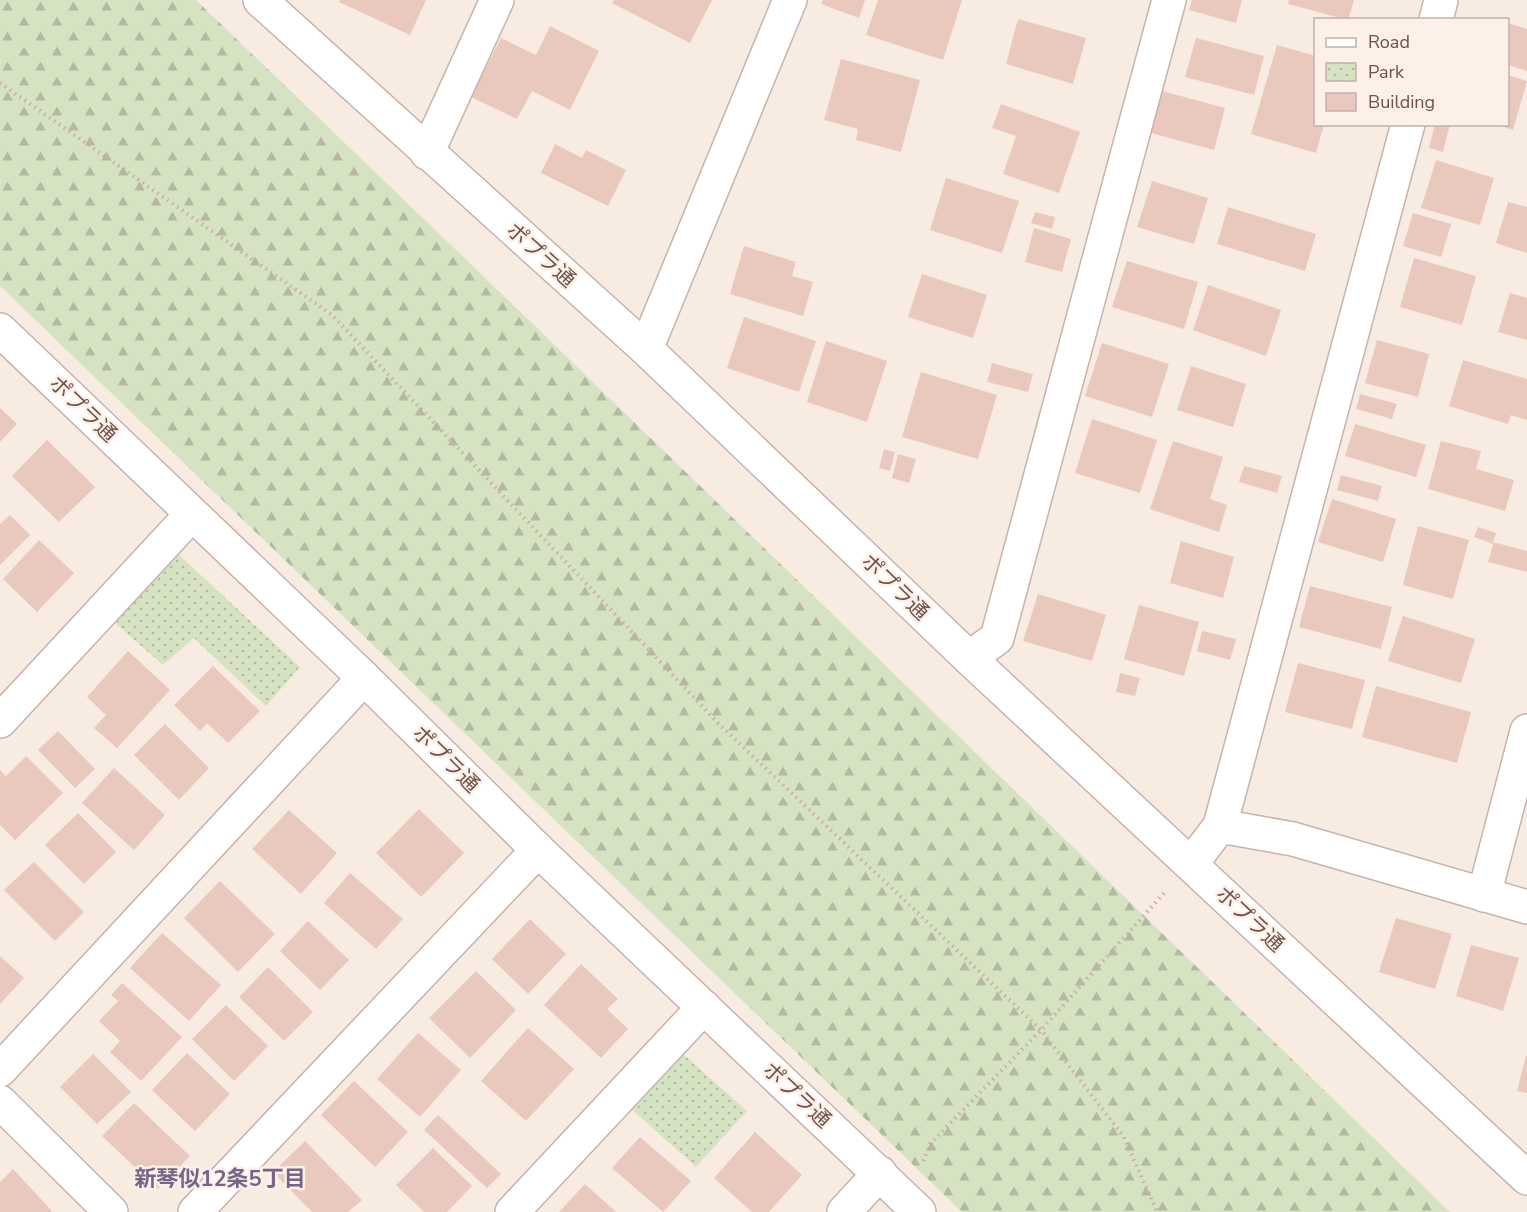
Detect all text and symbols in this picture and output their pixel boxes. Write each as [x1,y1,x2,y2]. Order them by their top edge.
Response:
legend [1314,18,1509,126]
text: Road [1368,30,1410,54]
text: Park [1368,60,1405,84]
text: Building [1368,90,1435,114]
street label: ポプラ通 [500,216,582,294]
street label: ポプラ通 [43,370,123,448]
street label: ポプラ通 [855,548,935,626]
street label: ポプラ通 [406,719,486,799]
street label: ポプラ通 [1210,880,1290,958]
street label: ポプラ通 [757,1056,837,1134]
district label: 新琴似12条5丁目 [134,1164,306,1194]

